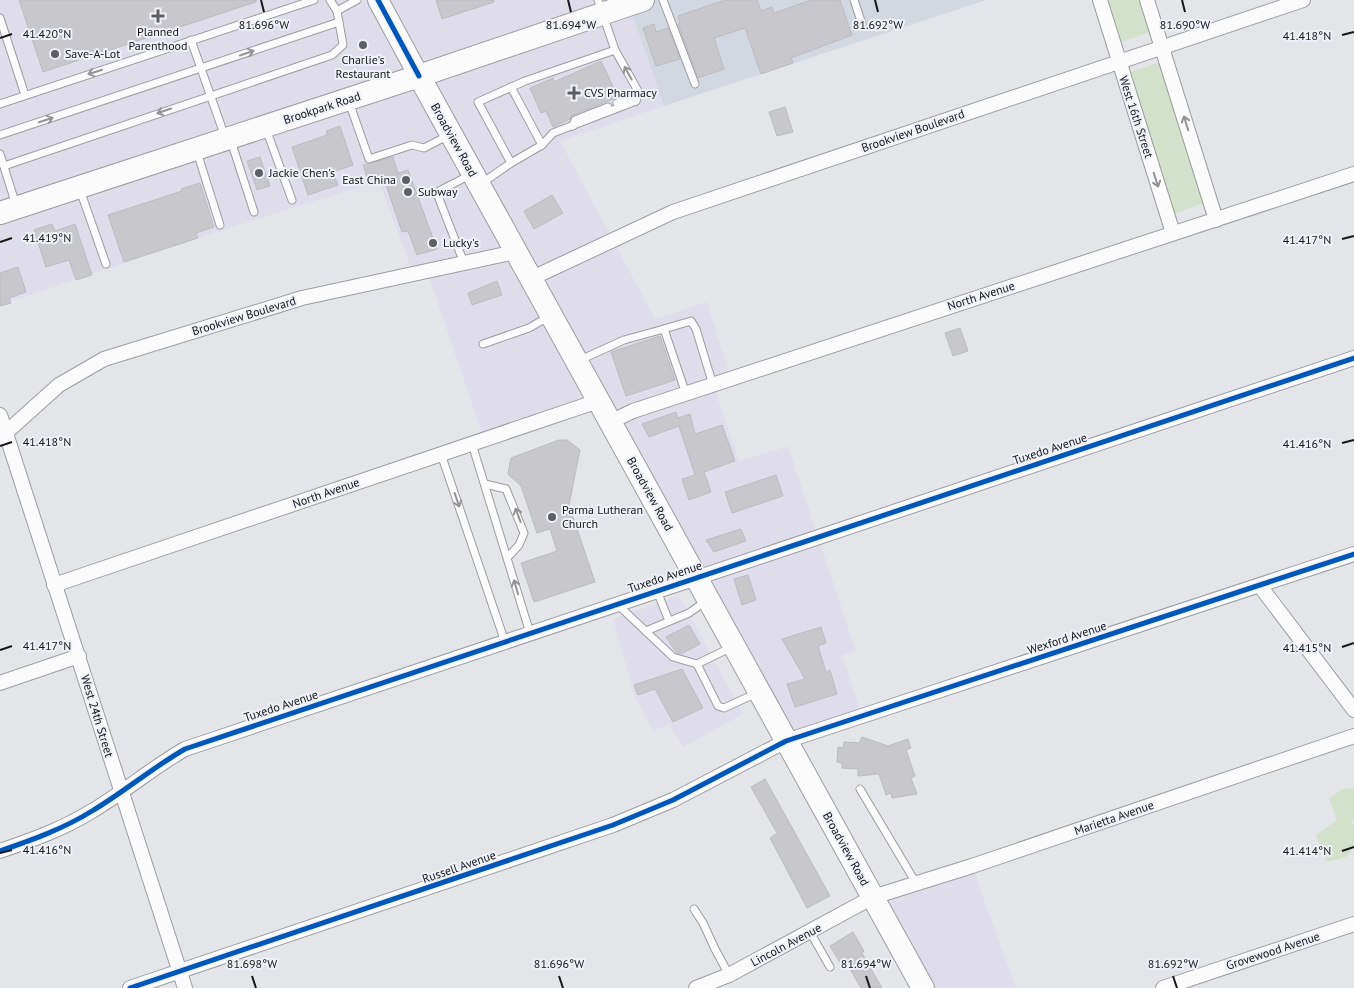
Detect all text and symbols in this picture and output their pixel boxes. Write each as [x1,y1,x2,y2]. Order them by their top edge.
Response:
marker: Planned Parenthood [151,9,165,23]
text: 81.696°W [239,17,289,32]
text: 81.694°W [546,17,596,32]
text: 81.692°W [853,17,903,32]
text: 81.690°W [1160,17,1210,32]
place label: Planned Parenthood [129,24,187,53]
text: 41.420°N [23,26,71,41]
text: 41.418°N [1283,28,1331,43]
marker: Charlie's Restaurant [357,39,369,51]
place label: Save-A-Lot [65,46,120,61]
marker: Save-A-Lot [49,48,61,60]
one-way arrow [239,48,254,57]
place label: Charlie's Restaurant [336,52,390,81]
one-way arrow [622,66,632,80]
one-way arrow [88,68,103,77]
street label: West 16th Street [1116,74,1157,160]
place label: CVS Pharmacy [584,85,657,100]
marker: CVS Pharmacy [568,87,580,99]
street label: Brookpark Road [281,88,362,127]
street label: Broadview Road [428,100,481,179]
street label: Brookview Boulevard [859,106,966,155]
one-way arrow [157,107,173,117]
one-way arrow [38,115,54,124]
one-way arrow [1181,116,1190,131]
place label: Jackie Chen's [268,165,335,180]
marker: Jackie Chen's [253,167,265,179]
place label: East China [342,172,396,187]
one-way arrow [1152,172,1161,188]
marker: East China [400,174,412,186]
place label: Subway [418,184,458,199]
marker: Subway [402,186,414,198]
text: 41.419°N [23,230,71,245]
text: 41.417°N [1283,232,1331,247]
place label: Lucky's [443,235,479,250]
marker: Lucky's [427,237,439,249]
street label: North Avenue [945,278,1016,313]
street label: Brookview Boulevard [190,293,298,338]
street label: Tuxedo Avenue [1011,429,1089,468]
text: 41.418°N [23,434,71,449]
text: 41.416°N [1283,436,1331,451]
street label: Broadview Road [624,454,677,533]
street label: North Avenue [290,474,361,511]
one-way arrow [452,492,462,508]
place label: Parma Lutheran Church [562,502,643,531]
one-way arrow [513,508,522,524]
marker: Parma Lutheran Church [546,511,558,523]
street label: Tuxedo Avenue [626,557,704,596]
one-way arrow [511,579,521,595]
street label: Wexford Avenue [1025,618,1108,657]
text: 41.417°N [23,638,71,653]
text: 41.415°N [1283,640,1331,655]
street label: West 24th Street [78,673,117,759]
street label: Tuxedo Avenue [242,686,320,725]
street label: Marietta Avenue [1072,797,1156,838]
street label: Broadview Road [820,809,873,888]
text: 41.416°N [23,842,71,857]
text: 41.414°N [1283,843,1331,858]
street label: Russell Avenue [420,847,498,886]
street label: Lincoln Avenue [748,920,824,969]
street label: Grovewood Avenue [1224,928,1322,973]
text: 81.698°W [227,956,277,971]
text: 81.696°W [534,956,584,971]
text: 81.694°W [841,956,891,971]
text: 81.692°W [1148,956,1198,971]

